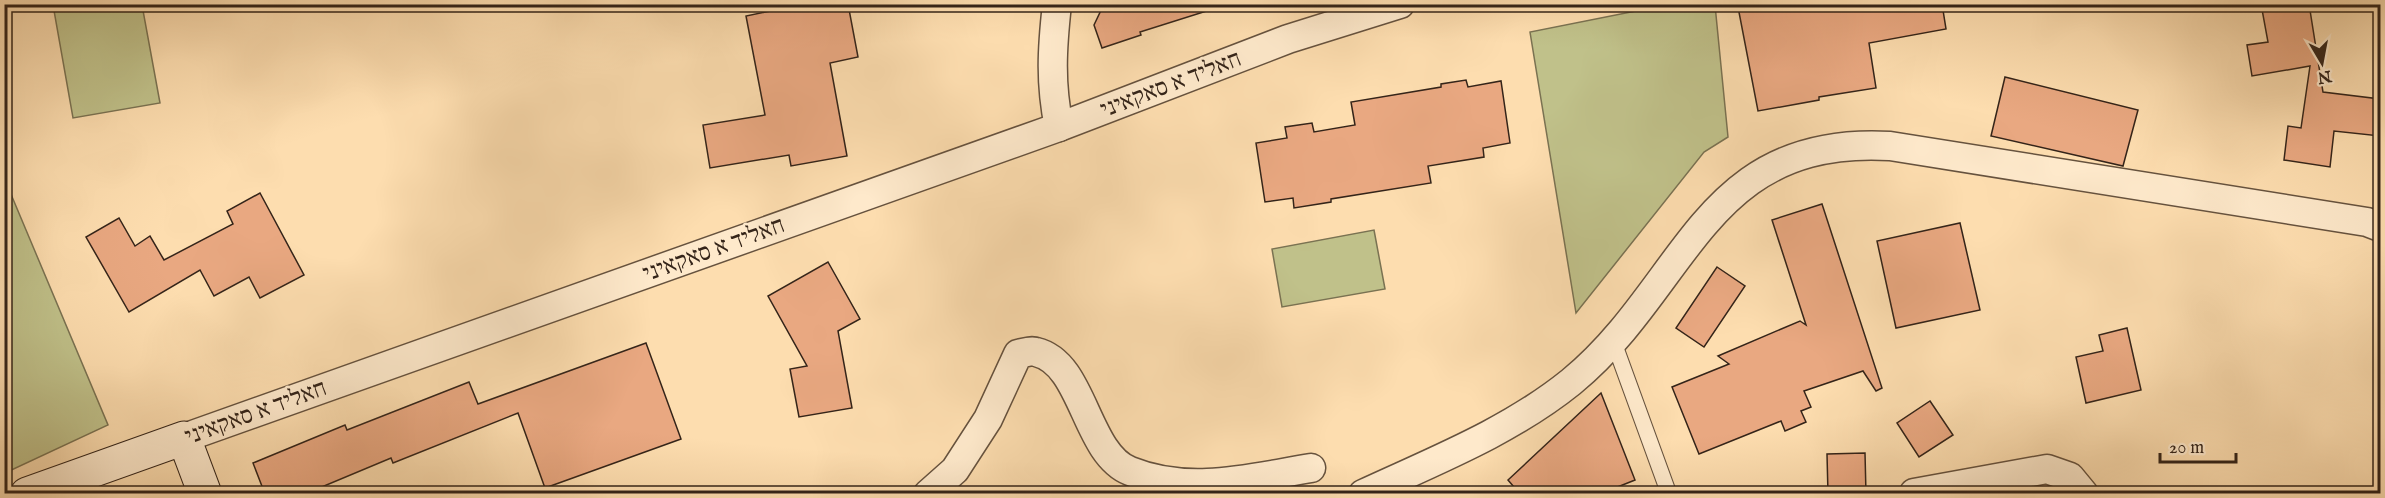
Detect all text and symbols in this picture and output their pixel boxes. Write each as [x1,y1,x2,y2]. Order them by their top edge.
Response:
north arrow [2292,33,2352,93]
street label: חאליד א סאקאיני [1096,44,1246,126]
text: N [2316,65,2334,87]
street label: חאליד א סאקאיני [639,210,789,290]
street label: חאליד א סאקאיני [181,373,331,453]
scale bar [2160,426,2236,464]
text: 20 m [2169,437,2204,460]

